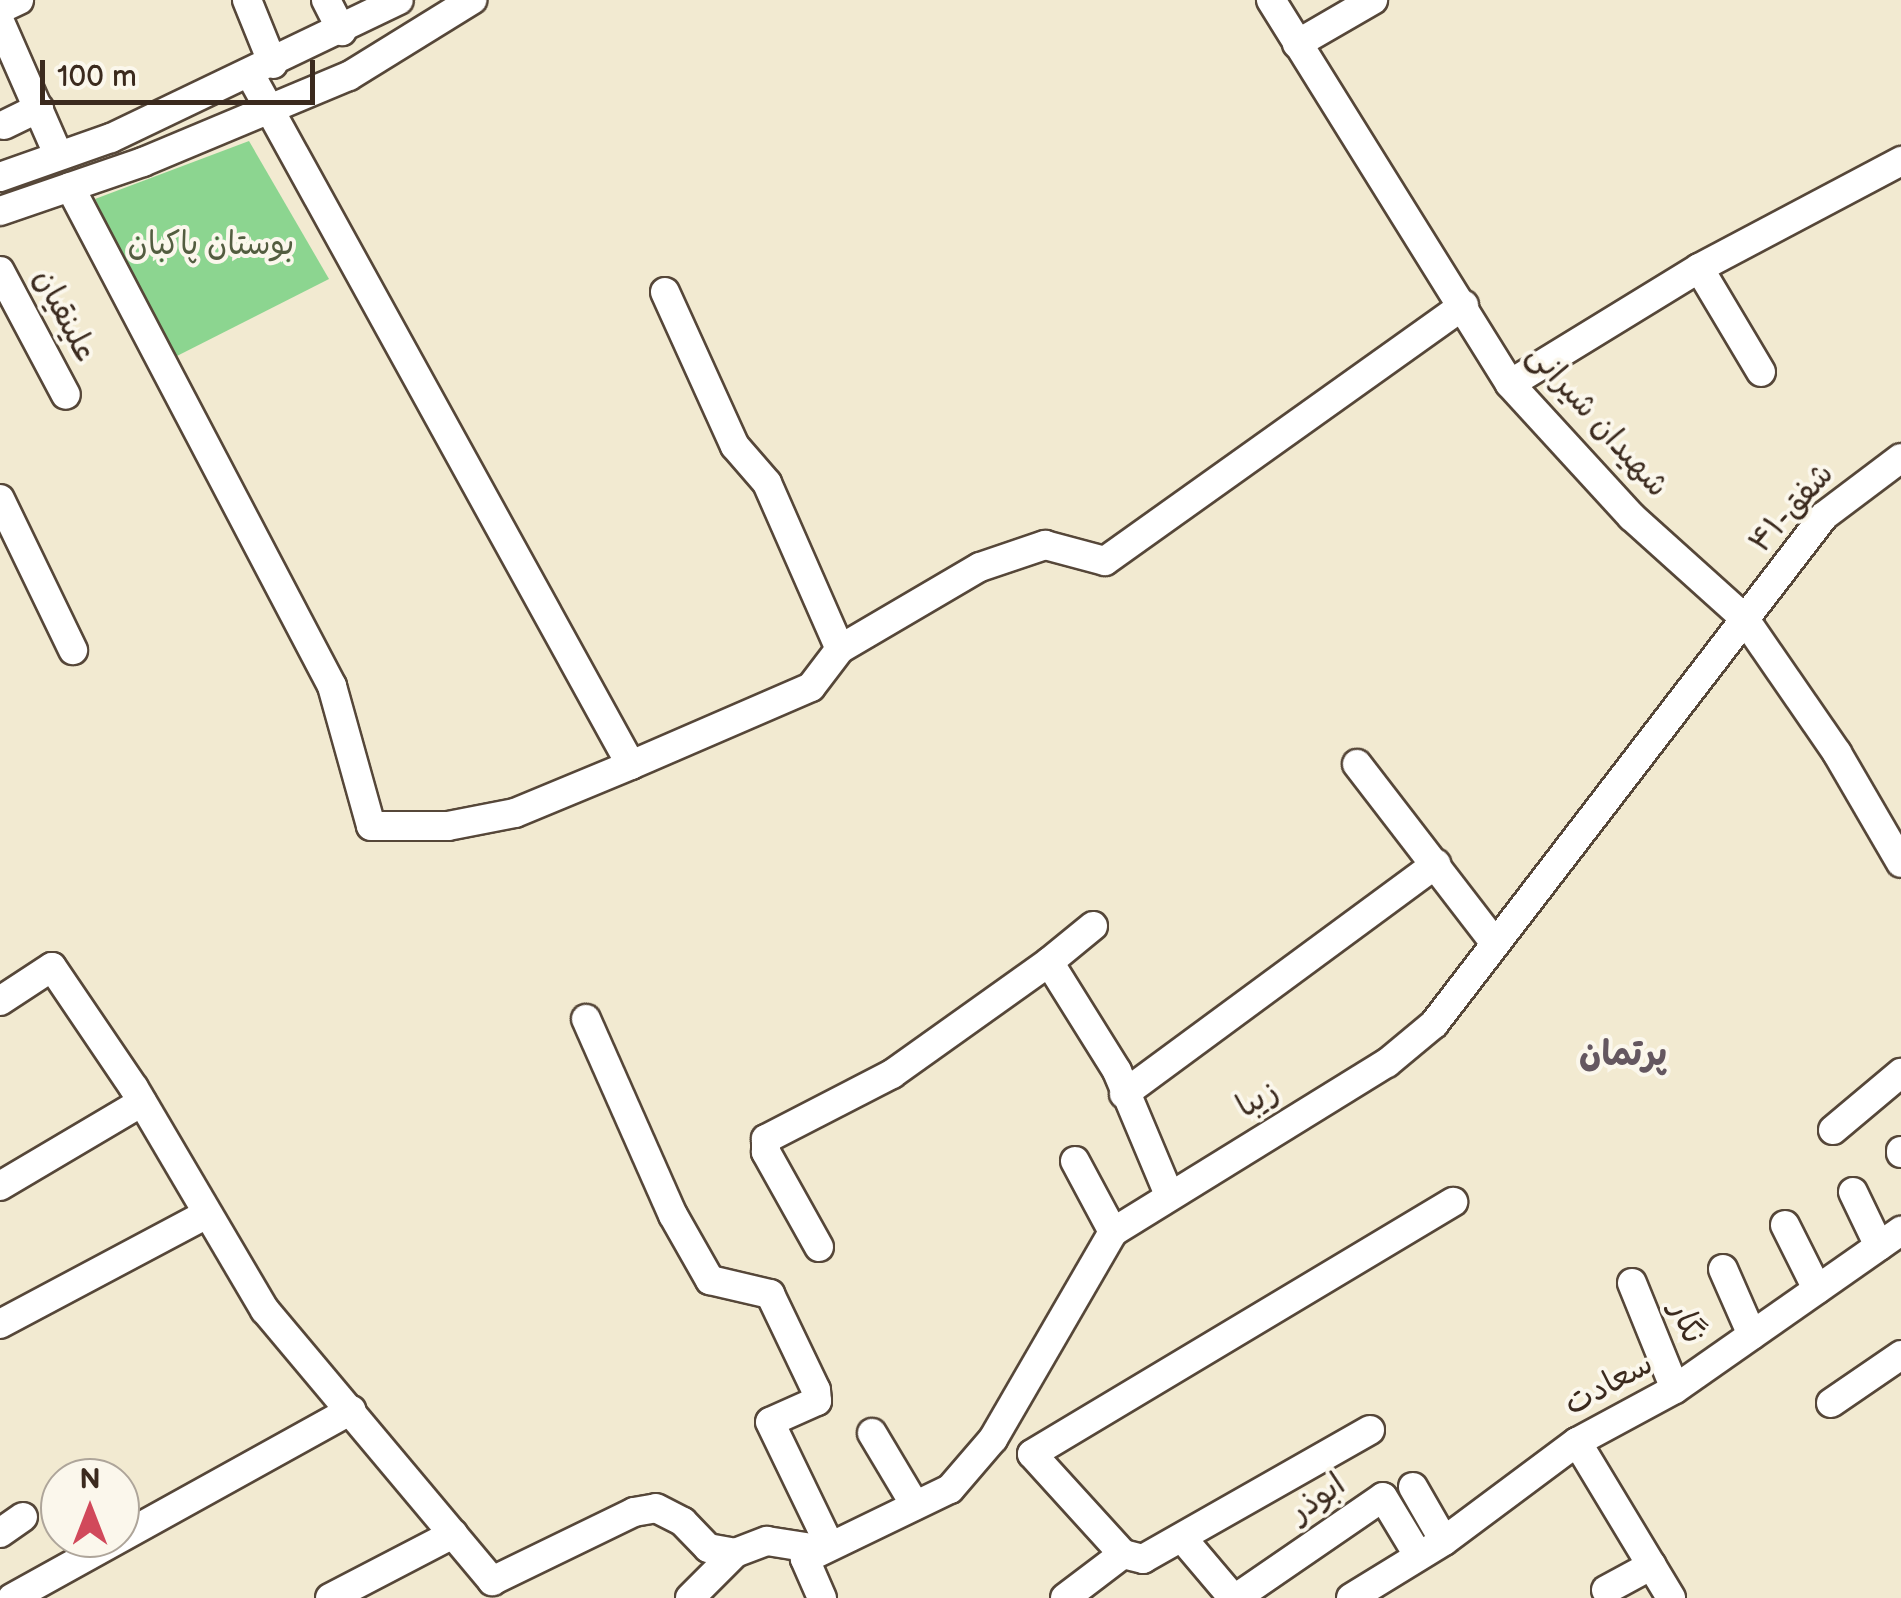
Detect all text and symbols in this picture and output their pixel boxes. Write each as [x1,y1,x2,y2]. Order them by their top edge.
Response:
scale bar [45,40,320,102]
text: 100 m [57,59,137,95]
park label: بوستان پاکبان [128,226,294,264]
street label: علینقیان [24,263,104,369]
street label: شهیدان شیرانی [1518,336,1676,506]
street label: شفق-۴۱ [1742,456,1842,562]
district label: پرتمان [1579,1034,1667,1076]
street label: زیبا [1230,1073,1286,1127]
street label: نگار [1660,1297,1712,1349]
street label: سعادت [1558,1345,1660,1425]
north arrow [40,1458,140,1558]
text: N [79,1463,101,1496]
street label: ابوذر [1283,1466,1353,1532]

